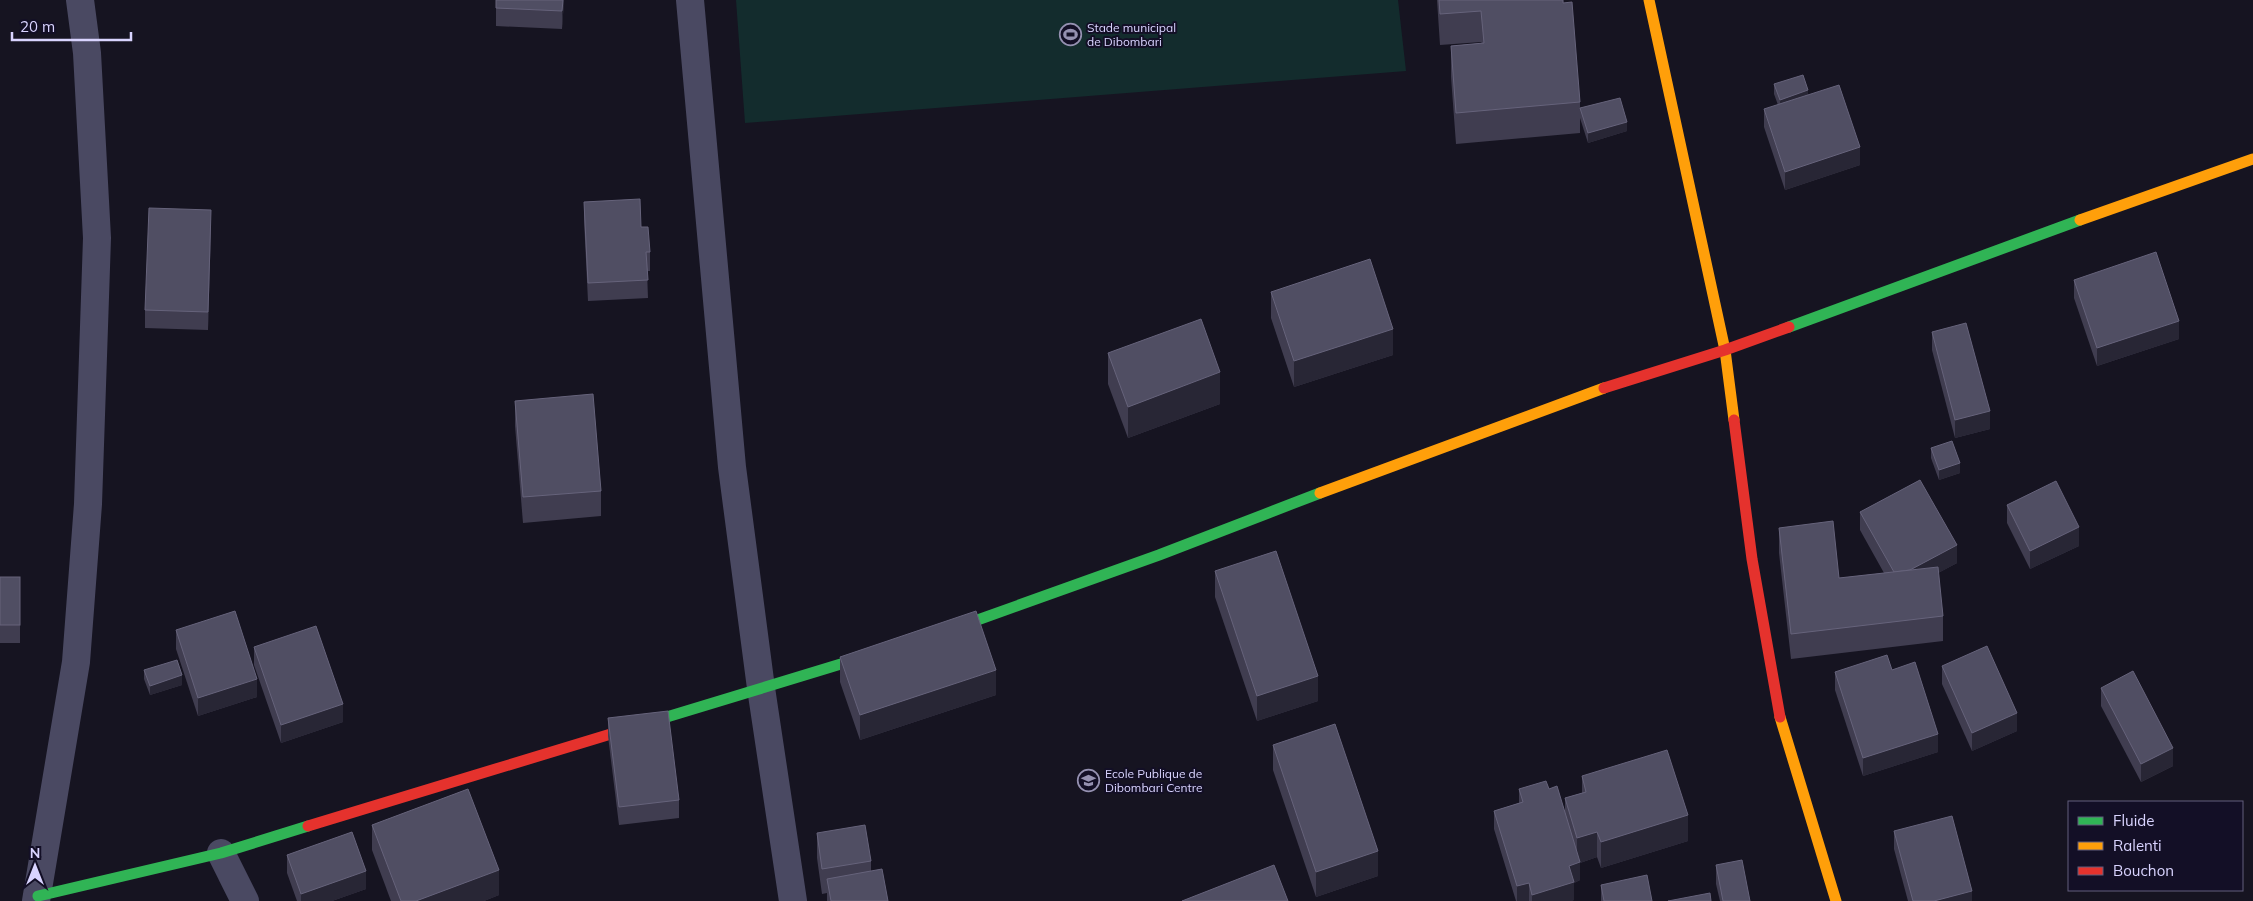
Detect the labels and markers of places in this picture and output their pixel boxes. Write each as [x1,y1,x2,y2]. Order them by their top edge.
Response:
place label: Stade municipal de Dibombari [1087,20,1176,49]
sports icon: Stade municipal de Dibombari [1059,23,1083,47]
place label: Ecole Publique de Dibombari Centre [1105,766,1203,795]
school or university icon: Ecole Publique de Dibombari Centre [1077,769,1101,793]

